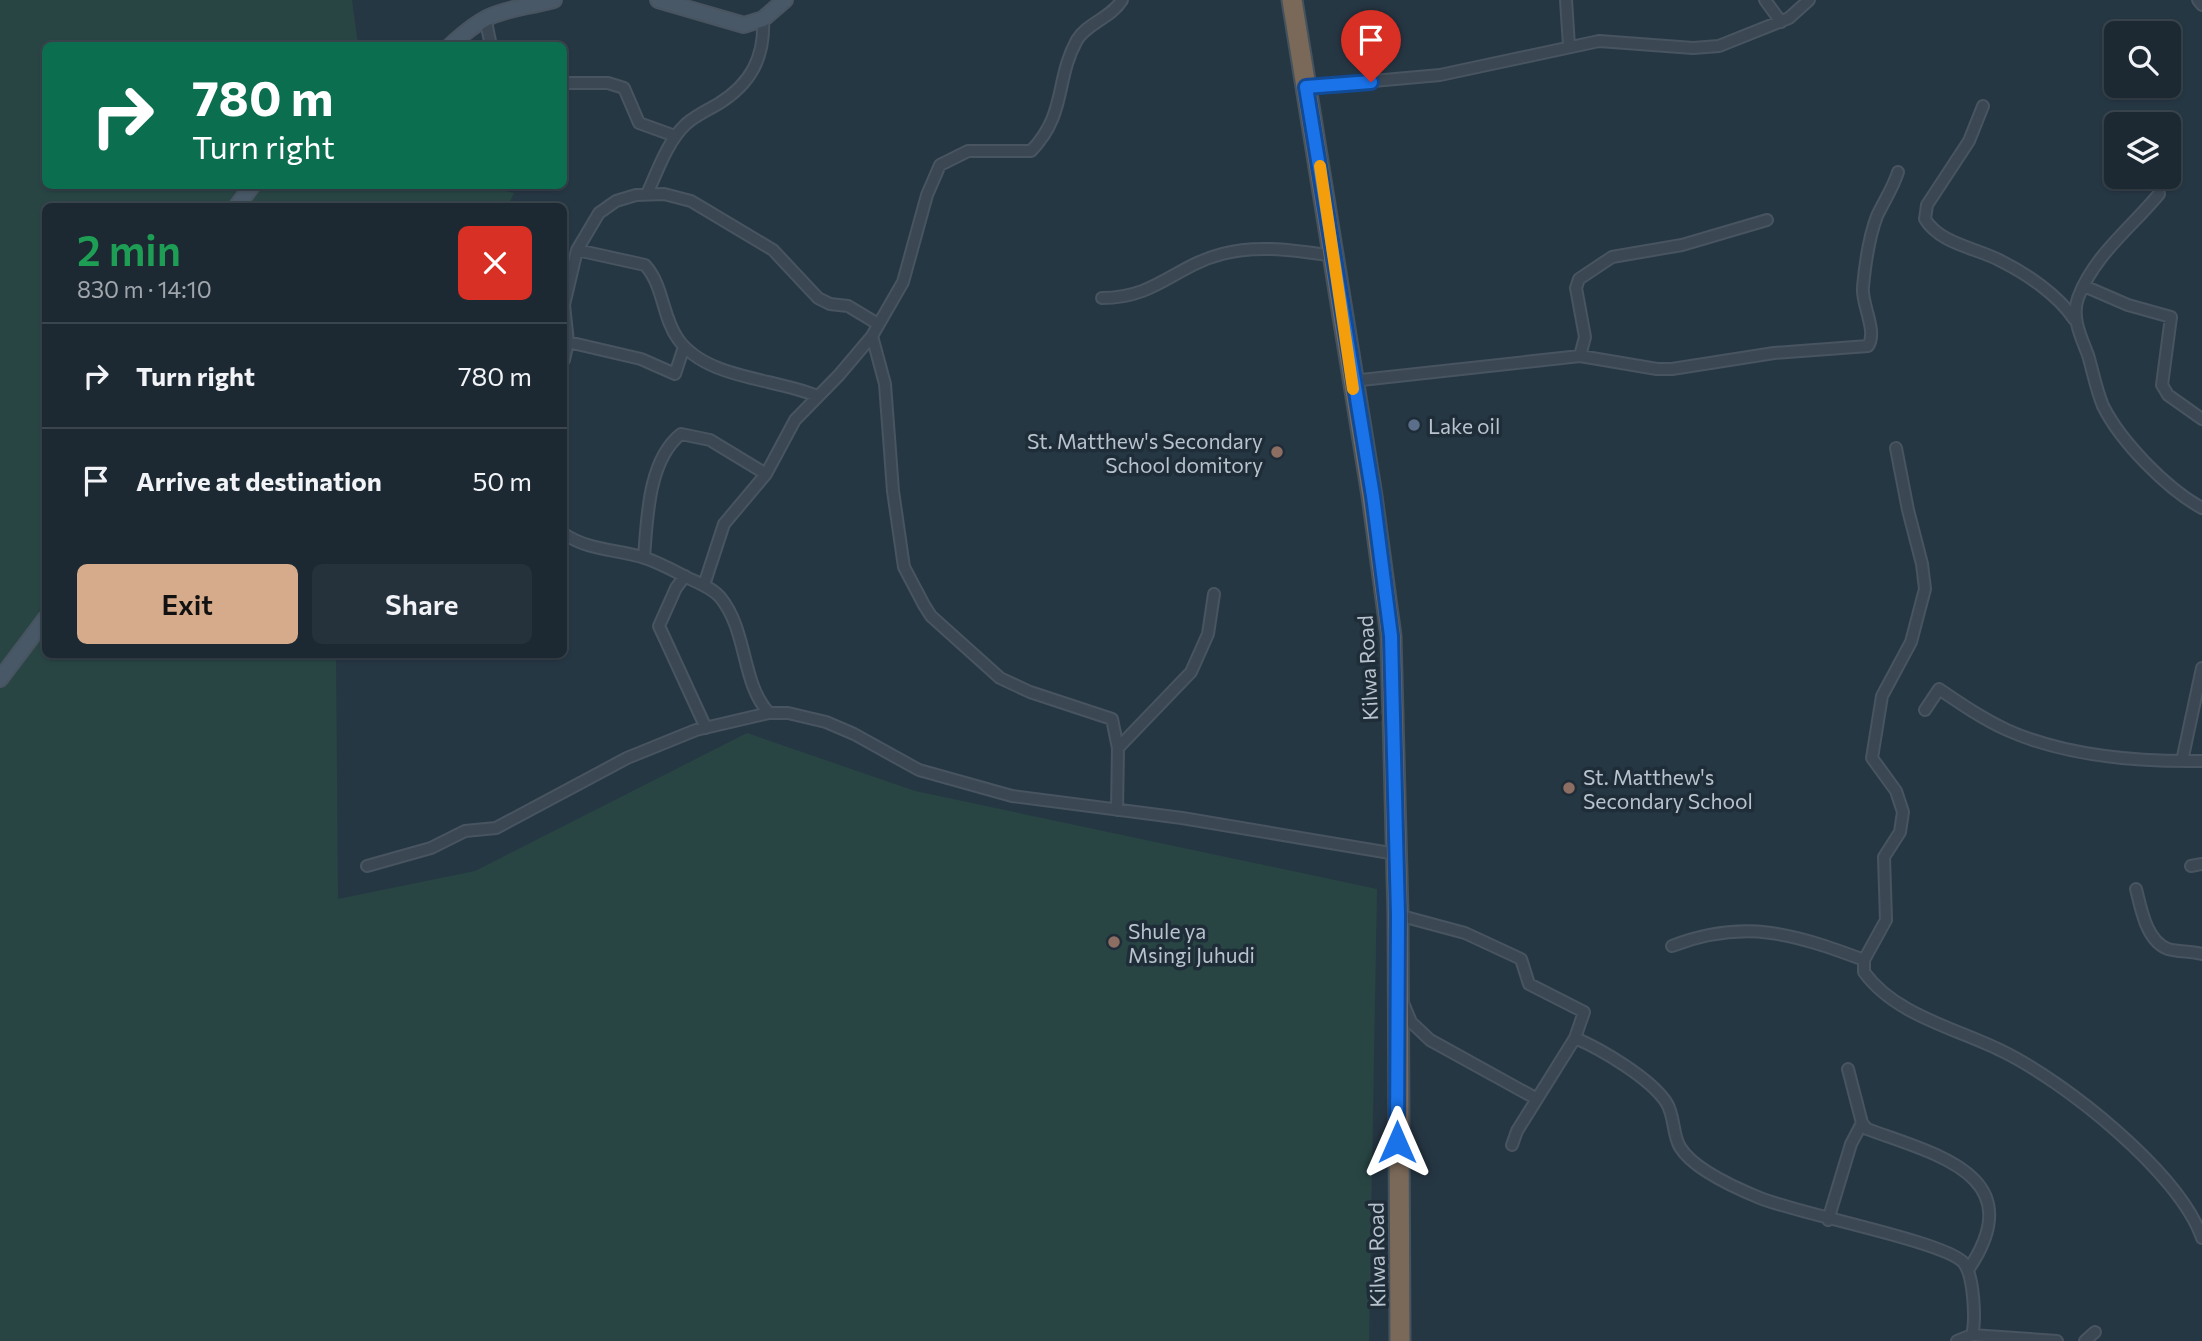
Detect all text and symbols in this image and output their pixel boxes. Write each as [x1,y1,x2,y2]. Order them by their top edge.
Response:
pin [1341,10,1401,82]
icon: arrive [1352,21,1390,59]
map controls [2104,21,2181,189]
button: search [2104,21,2181,98]
text: 780 m [192,66,334,126]
icon: right [77,70,168,161]
button: layers [2104,112,2181,189]
text: Turn right [192,126,335,166]
text: 2 min [77,223,181,275]
button: close [458,226,532,300]
text: 830 m · 14:10 [77,275,212,303]
icon: right [77,357,115,395]
text: Turn right [136,360,255,391]
text: 780 m [458,360,532,391]
place label: Lake oil [1428,413,1500,438]
marker: Lake oil [1406,417,1422,433]
place label: St. Matthew's Secondary School domitory [1027,428,1263,477]
marker: St. Matthew's Secondary School domitory [1269,444,1285,460]
icon: arrive [77,462,115,500]
text: Arrive at destination [136,465,382,496]
text: 50 m [472,465,532,496]
button: Exit [77,564,298,644]
button: Share [312,564,532,644]
street label: Kilwa Road [1352,615,1382,721]
place label: St. Matthew's Secondary School [1583,764,1753,813]
marker: St. Matthew's Secondary School [1561,780,1577,796]
place label: Shule ya Msingi Juhudi [1128,918,1255,967]
marker: Shule ya Msingi Juhudi [1106,934,1122,950]
position arrow [1360,1105,1434,1179]
street label: Kilwa Road [1363,1202,1389,1308]

